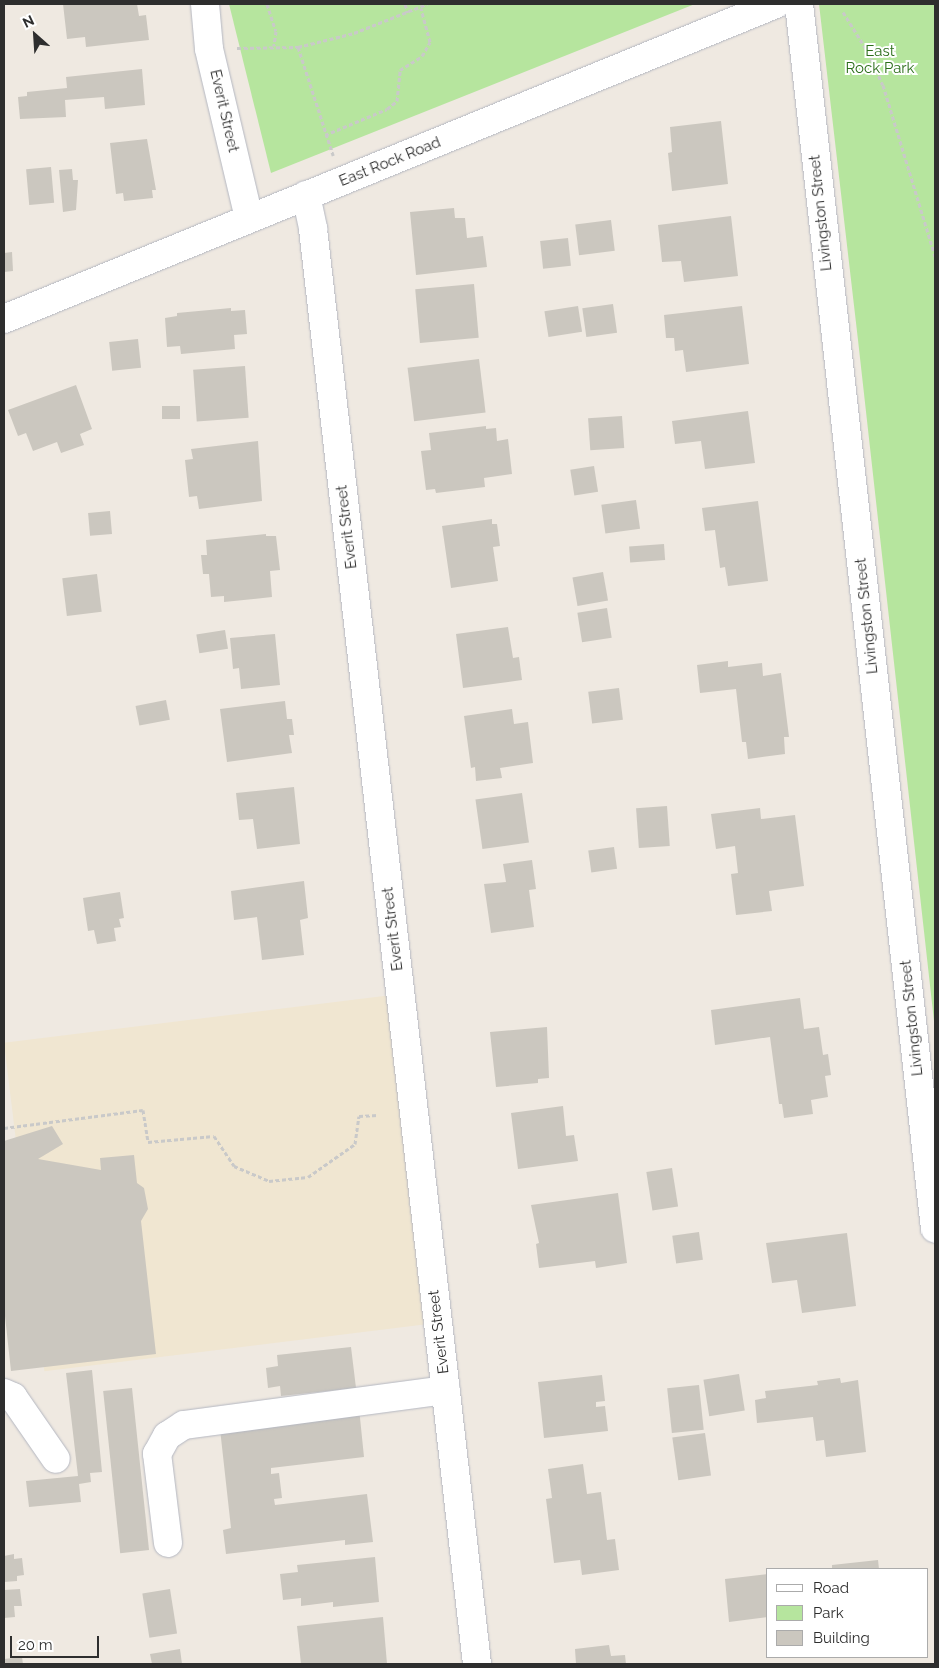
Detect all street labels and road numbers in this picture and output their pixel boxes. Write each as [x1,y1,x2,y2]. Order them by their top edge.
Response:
street label: Everit Street [206,68,242,154]
street label: East Rock Road [337,133,443,191]
street label: Livingston Street [806,154,836,272]
street label: Everit Street [333,484,361,570]
street label: Livingston Street [852,557,882,675]
street label: Everit Street [379,886,407,972]
street label: Livingston Street [897,959,927,1077]
street label: Everit Street [425,1289,453,1375]

